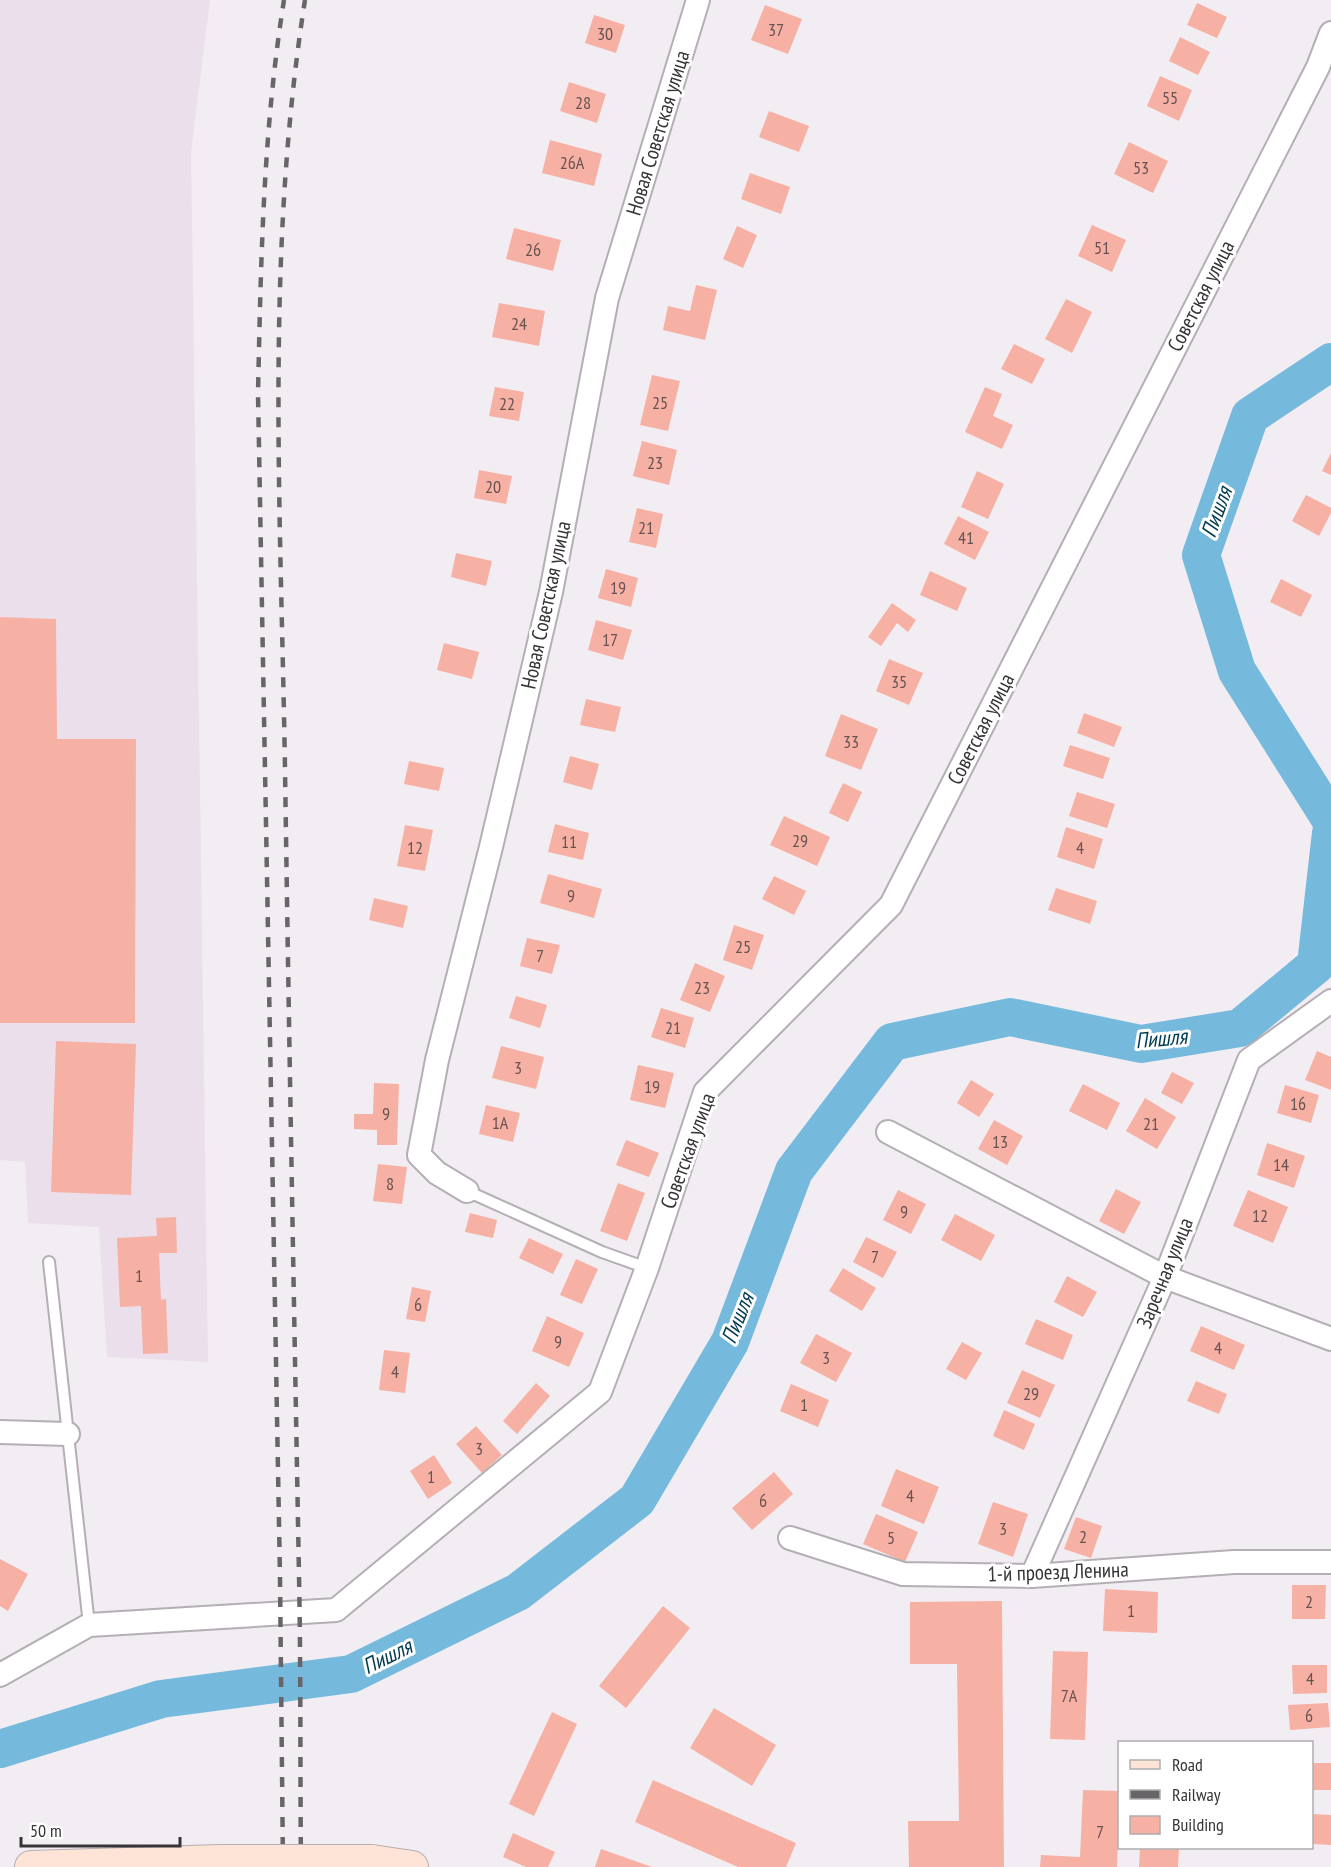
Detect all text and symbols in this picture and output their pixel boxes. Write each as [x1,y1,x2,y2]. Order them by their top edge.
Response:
house number: 37 [768,18,784,41]
house number: 30 [597,22,613,45]
street label: Новая Советская улица [620,47,695,219]
house number: 55 [1162,86,1178,109]
house number: 28 [575,91,591,114]
house number: 26А [560,151,585,174]
house number: 53 [1133,156,1149,179]
house number: 51 [1094,236,1110,259]
street label: Советская улица [1161,236,1240,356]
house number: 26 [525,238,541,261]
house number: 24 [511,312,527,335]
house number: 25 [652,391,668,414]
house number: 22 [499,392,515,415]
house number: 23 [647,451,663,474]
house number: 20 [485,475,501,498]
water label: Пишля [1194,481,1239,541]
house number: 21 [638,516,654,539]
street label: Новая Советская улица [515,518,576,691]
house number: 41 [958,526,974,549]
house number: 19 [610,576,626,599]
house number: 17 [602,628,618,651]
street label: Советская улица [941,669,1020,789]
house number: 35 [891,670,907,693]
house number: 33 [843,730,859,753]
house number: 29 [792,829,808,852]
house number: 11 [561,830,577,853]
house number: 12 [407,836,423,859]
house number: 4 [1076,836,1084,859]
house number: 9 [567,884,575,907]
house number: 25 [735,935,751,958]
house number: 7 [536,944,544,967]
house number: 23 [694,976,710,999]
house number: 21 [665,1016,681,1039]
water label: Пишля [1134,1022,1190,1054]
house number: 3 [514,1056,522,1079]
house number: 19 [644,1075,660,1098]
street label: Советская улица [654,1089,721,1212]
house number: 16 [1290,1092,1306,1115]
house number: 9 [382,1102,390,1125]
house number: 1А [492,1111,509,1134]
house number: 21 [1143,1112,1159,1135]
house number: 13 [992,1130,1008,1153]
house number: 14 [1273,1153,1289,1176]
house number: 8 [386,1172,394,1195]
house number: 9 [900,1200,908,1223]
house number: 12 [1252,1204,1268,1227]
street label: Заречная улица [1130,1214,1199,1332]
house number: 7 [871,1245,879,1268]
house number: 1 [135,1264,143,1287]
water label: Пишля [714,1286,761,1347]
house number: 6 [414,1293,422,1316]
house number: 9 [554,1330,562,1353]
house number: 4 [1214,1336,1222,1359]
house number: 3 [822,1346,830,1369]
house number: 4 [391,1360,399,1383]
house number: 29 [1023,1382,1039,1405]
house number: 1 [800,1393,808,1416]
house number: 3 [475,1437,483,1460]
house number: 1 [427,1465,435,1488]
house number: 4 [906,1484,914,1507]
house number: 6 [759,1489,767,1512]
house number: 3 [999,1517,1007,1540]
house number: 2 [1079,1525,1087,1548]
house number: 5 [887,1526,895,1549]
street label: 1-й проезд Ленина [987,1556,1129,1587]
house number: 2 [1305,1590,1313,1613]
house number: 1 [1127,1599,1135,1622]
water label: Пишля [358,1631,419,1680]
house number: 4 [1306,1667,1314,1690]
house number: 7А [1061,1684,1078,1707]
house number: 6 [1305,1704,1313,1727]
legend [1118,1741,1313,1849]
text: Road [1172,1753,1203,1776]
text: Railway [1172,1783,1221,1806]
scale bar [21,1810,180,1848]
text: Building [1172,1813,1224,1836]
text: 50 m [30,1819,62,1842]
house number: 7 [1096,1820,1104,1843]

